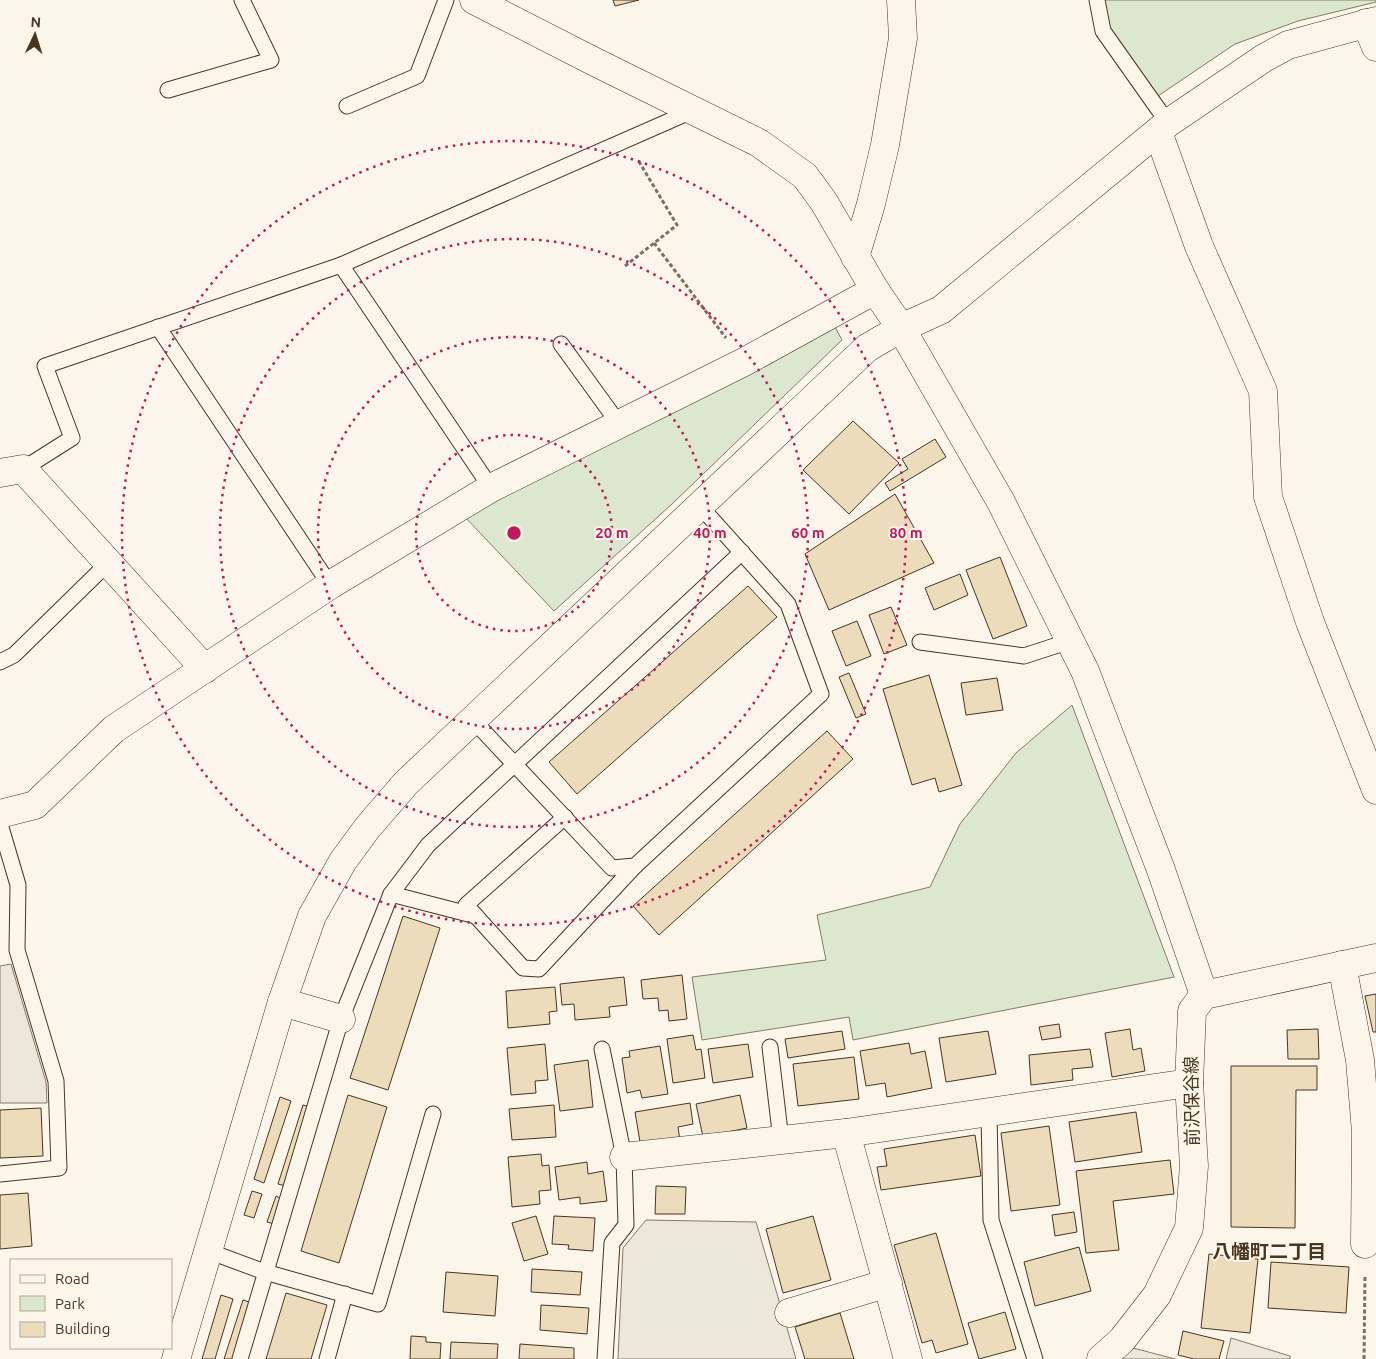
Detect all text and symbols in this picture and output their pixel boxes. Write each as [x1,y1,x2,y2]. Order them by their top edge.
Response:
north arrow [10,10,60,60]
text: N [30,14,42,30]
centre of rings [505,524,523,542]
text: 20 m [595,524,629,541]
text: 40 m [693,524,727,541]
text: 60 m [791,524,825,541]
text: 80 m [889,524,923,541]
street label: 前沢保谷線 [1180,1056,1202,1146]
district label: 八幡町二丁目 [1212,1240,1326,1262]
legend [10,1259,172,1349]
text: Road [55,1270,90,1287]
text: Park [55,1295,85,1312]
text: Building [55,1320,110,1337]

